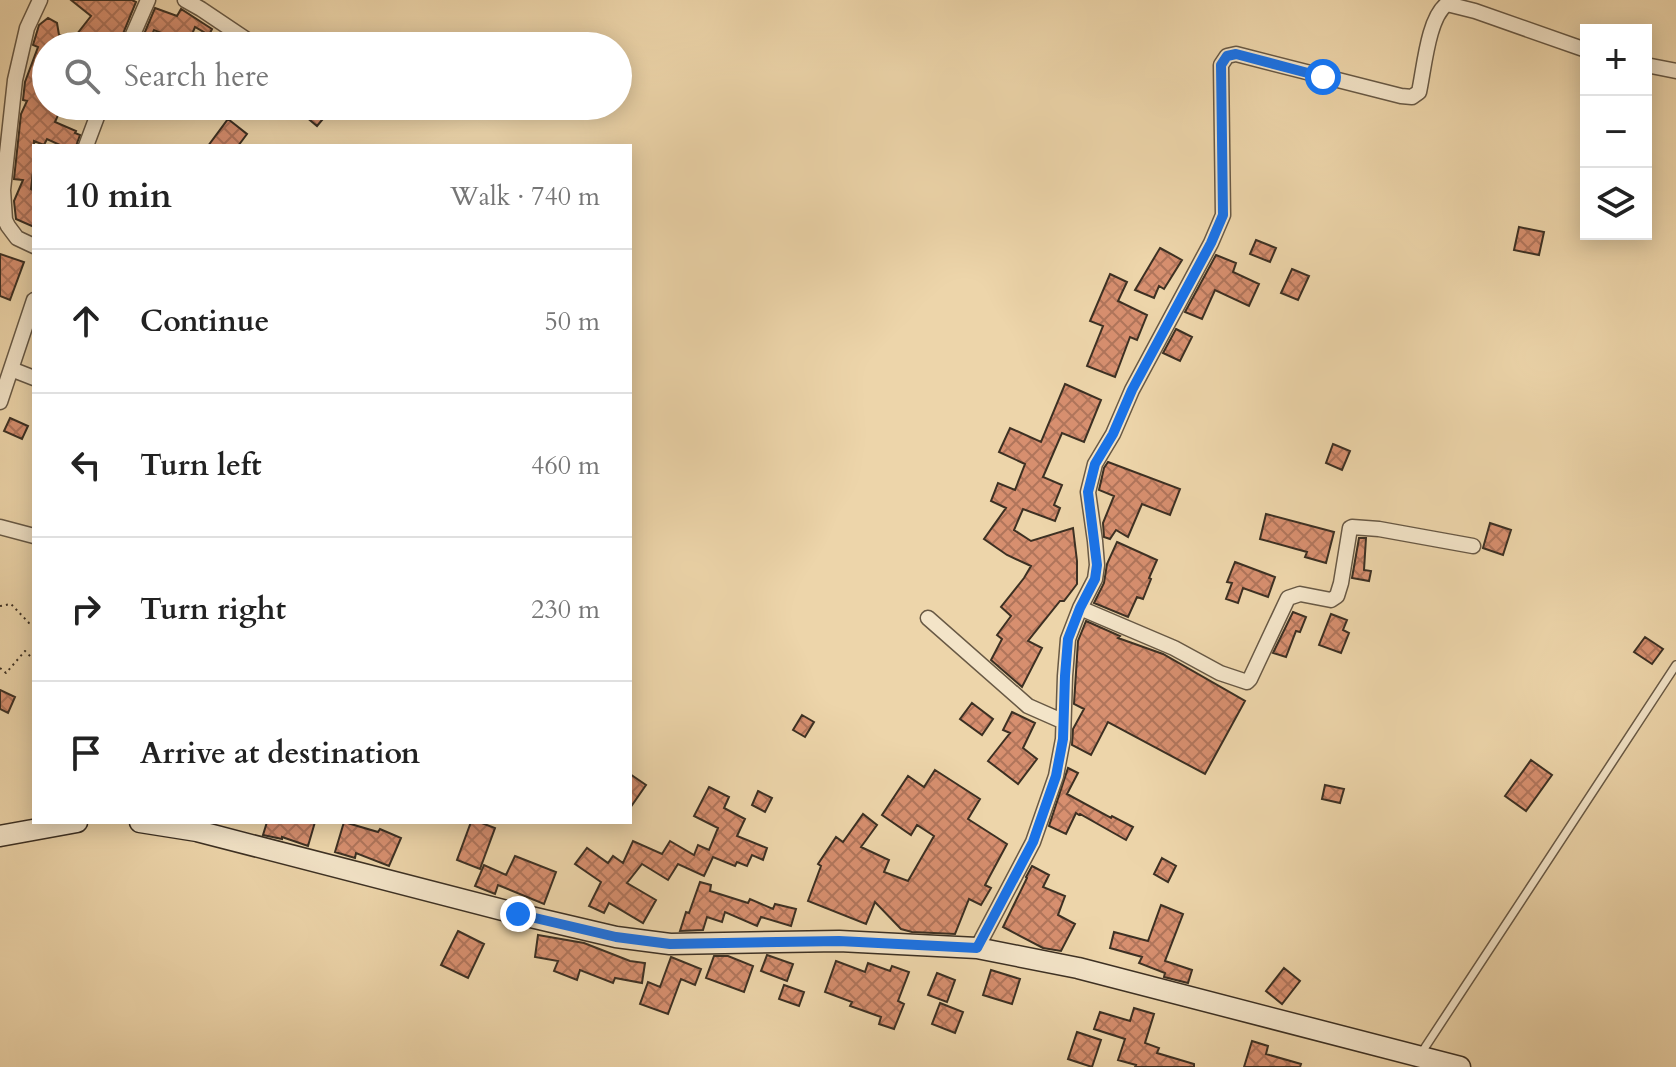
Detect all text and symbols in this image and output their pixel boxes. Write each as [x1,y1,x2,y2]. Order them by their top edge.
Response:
map controls [1580,24,1652,240]
button: + [1580,24,1652,96]
search box [32,32,632,120]
icon: search [60,54,104,98]
text: Search here [124,56,269,97]
route start [1305,59,1341,95]
button: − [1580,96,1652,168]
button: layers [1580,168,1652,240]
text: 10 min [64,173,172,219]
text: Walk · 740 m [450,179,600,214]
icon: ahead [64,299,108,343]
text: Continue [140,301,269,342]
text: 50 m [544,304,600,339]
icon: left [64,443,108,487]
text: Turn left [140,445,262,486]
text: 460 m [531,448,600,483]
icon: right [64,587,108,631]
text: Turn right [140,589,286,630]
text: 230 m [531,592,600,627]
icon: arrive [64,731,108,775]
text: Arrive at destination [140,733,420,774]
route end [500,896,536,932]

